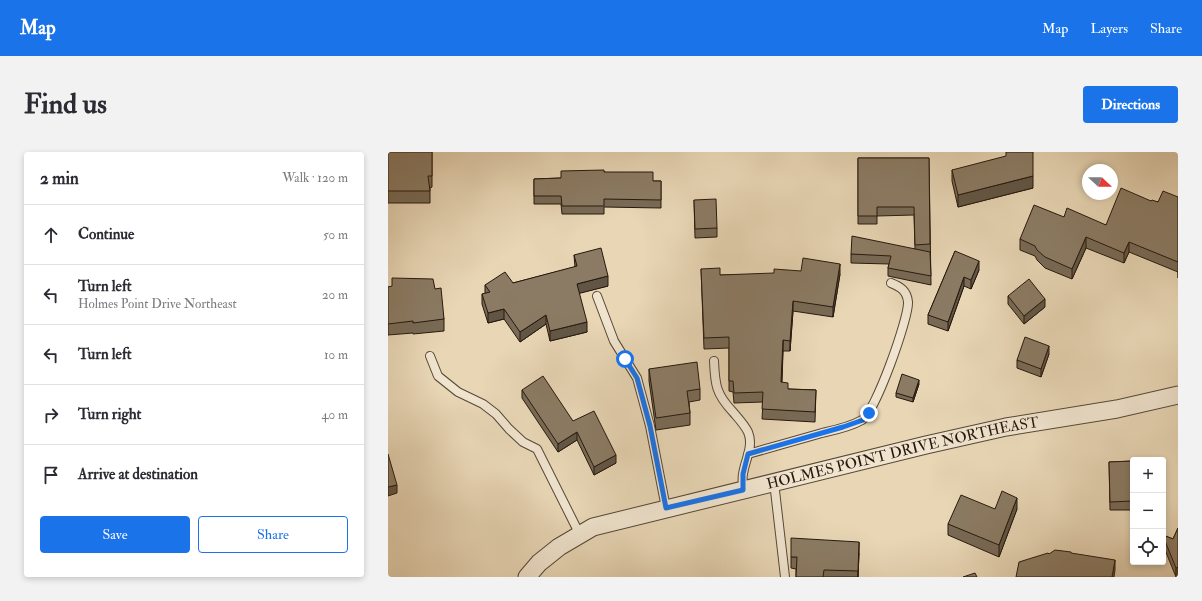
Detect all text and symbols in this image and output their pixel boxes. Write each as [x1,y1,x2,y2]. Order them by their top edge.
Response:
text: Map [20,16,56,40]
text: Map [1042,20,1068,37]
text: Layers [1090,20,1128,37]
text: Share [1150,20,1182,37]
button: Directions [1083,86,1178,123]
text: Find us [24,87,107,122]
north arrow [1082,164,1118,200]
text: 2 min [40,168,79,189]
text: Walk · 120 m [282,170,348,186]
icon: ahead [40,224,62,246]
text: Continue [78,225,134,244]
text: 50 m [323,227,348,243]
text: Turn left [78,277,132,296]
icon: left [40,284,62,306]
text: 20 m [322,287,348,303]
text: Holmes Point Drive Northeast [78,296,237,312]
icon: left [40,344,62,366]
text: Turn left [78,345,132,364]
text: 10 m [324,347,348,363]
route start [616,350,634,368]
icon: right [40,404,62,426]
route end [860,404,878,422]
text: Turn right [78,405,141,424]
text: 40 m [322,407,348,423]
street label: HOLMES POINT DRIVE NORTHEAST [765,413,1040,494]
map controls [1130,457,1166,565]
button: + [1130,457,1166,493]
icon: arrive [40,464,62,486]
text: Arrive at destination [78,465,198,484]
button: − [1130,493,1166,529]
button: Save [40,516,190,553]
button: Share [198,516,348,553]
button: locate [1130,529,1166,565]

